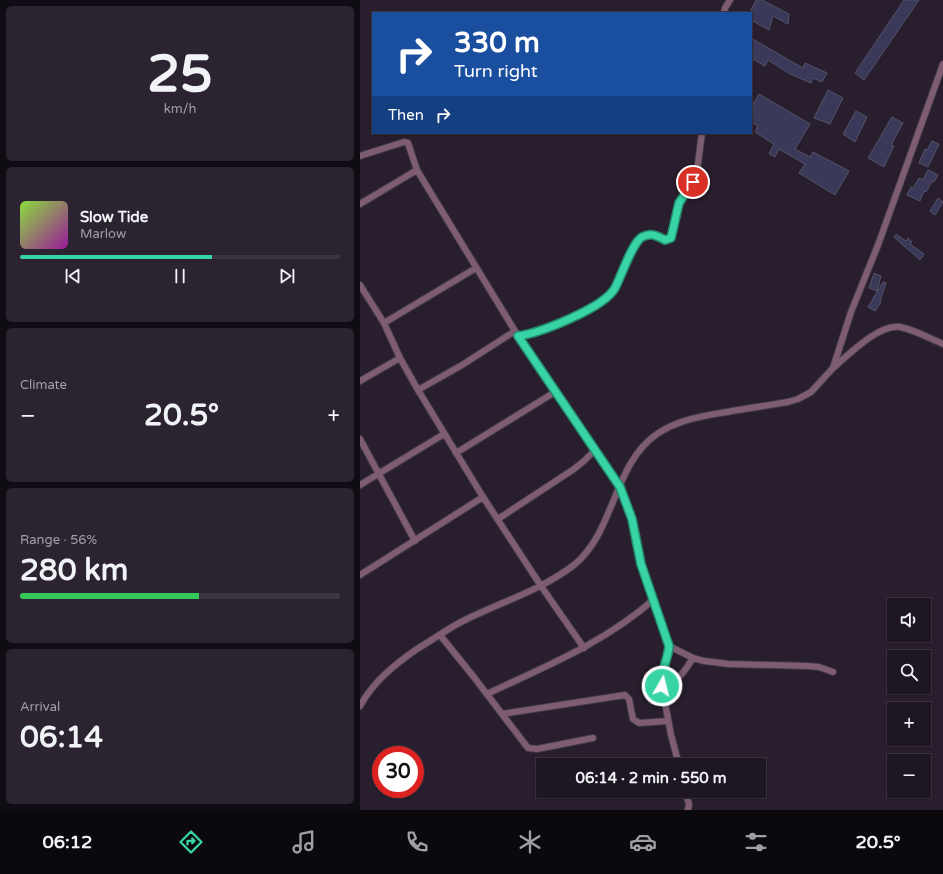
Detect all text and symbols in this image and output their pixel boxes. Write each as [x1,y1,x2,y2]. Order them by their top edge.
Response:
text: 330 m [454,26,540,60]
icon: right [388,28,440,80]
text: 25 [147,43,213,106]
text: Turn right [454,60,538,82]
text: km/h [164,101,196,117]
icon: right [432,104,454,126]
text: Then [388,106,424,124]
pin [676,165,710,199]
icon: arrive [682,171,704,193]
text: Slow Tide [80,208,148,226]
text: Marlow [80,226,126,242]
icon: previous [62,265,84,287]
icon: pause [169,265,191,287]
icon: next [276,265,298,287]
text: Climate [20,377,67,393]
text: 20.5° [144,397,219,434]
text: − [20,403,36,429]
text: + [328,403,340,429]
text: Range · 56% [20,532,97,548]
text: 280 km [20,552,128,589]
map controls [887,598,931,798]
button: sound [887,598,931,642]
button: search [887,650,931,694]
position arrow [641,665,683,707]
text: Arrival [20,699,60,715]
button: + [887,702,931,746]
text: 06:14 [20,719,103,756]
speed limit sign: 30 [372,746,424,798]
button: − [887,754,931,798]
text: 06:14 · 2 min · 550 m [576,769,726,787]
icon: directions [177,828,205,856]
icon: music [290,828,318,856]
icon: phone [403,828,431,856]
icon: climate [516,828,544,856]
icon: car [629,828,657,856]
icon: filters [742,828,770,856]
text: 06:12 [43,831,92,853]
text: 20.5° [855,831,900,853]

